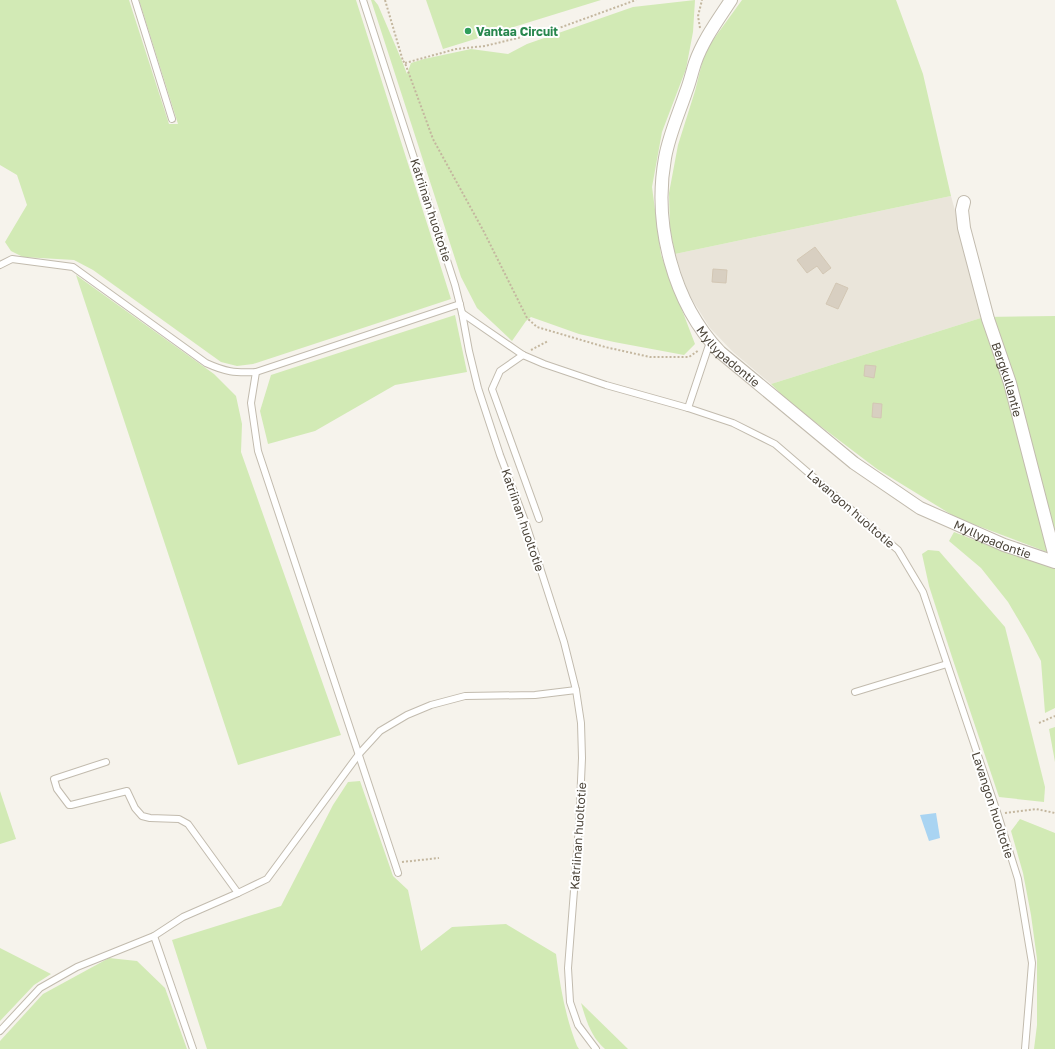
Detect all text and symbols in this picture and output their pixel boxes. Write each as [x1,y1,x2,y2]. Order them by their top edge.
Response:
place label: Vantaa Circuit [476,24,558,39]
marker: Vantaa Circuit [463,26,473,36]
street label: Katriinan huoltotie [407,156,455,264]
street label: Myllypadontie [694,323,763,390]
street label: Bergkullantie [989,340,1026,419]
street label: Katriinan huoltotie [498,467,548,573]
street label: Lavangon huoltotie [804,467,898,551]
street label: Myllypadontie [952,516,1033,561]
street label: Lavangon huoltotie [969,750,1017,860]
street label: Katriinan huoltotie [567,782,589,890]

